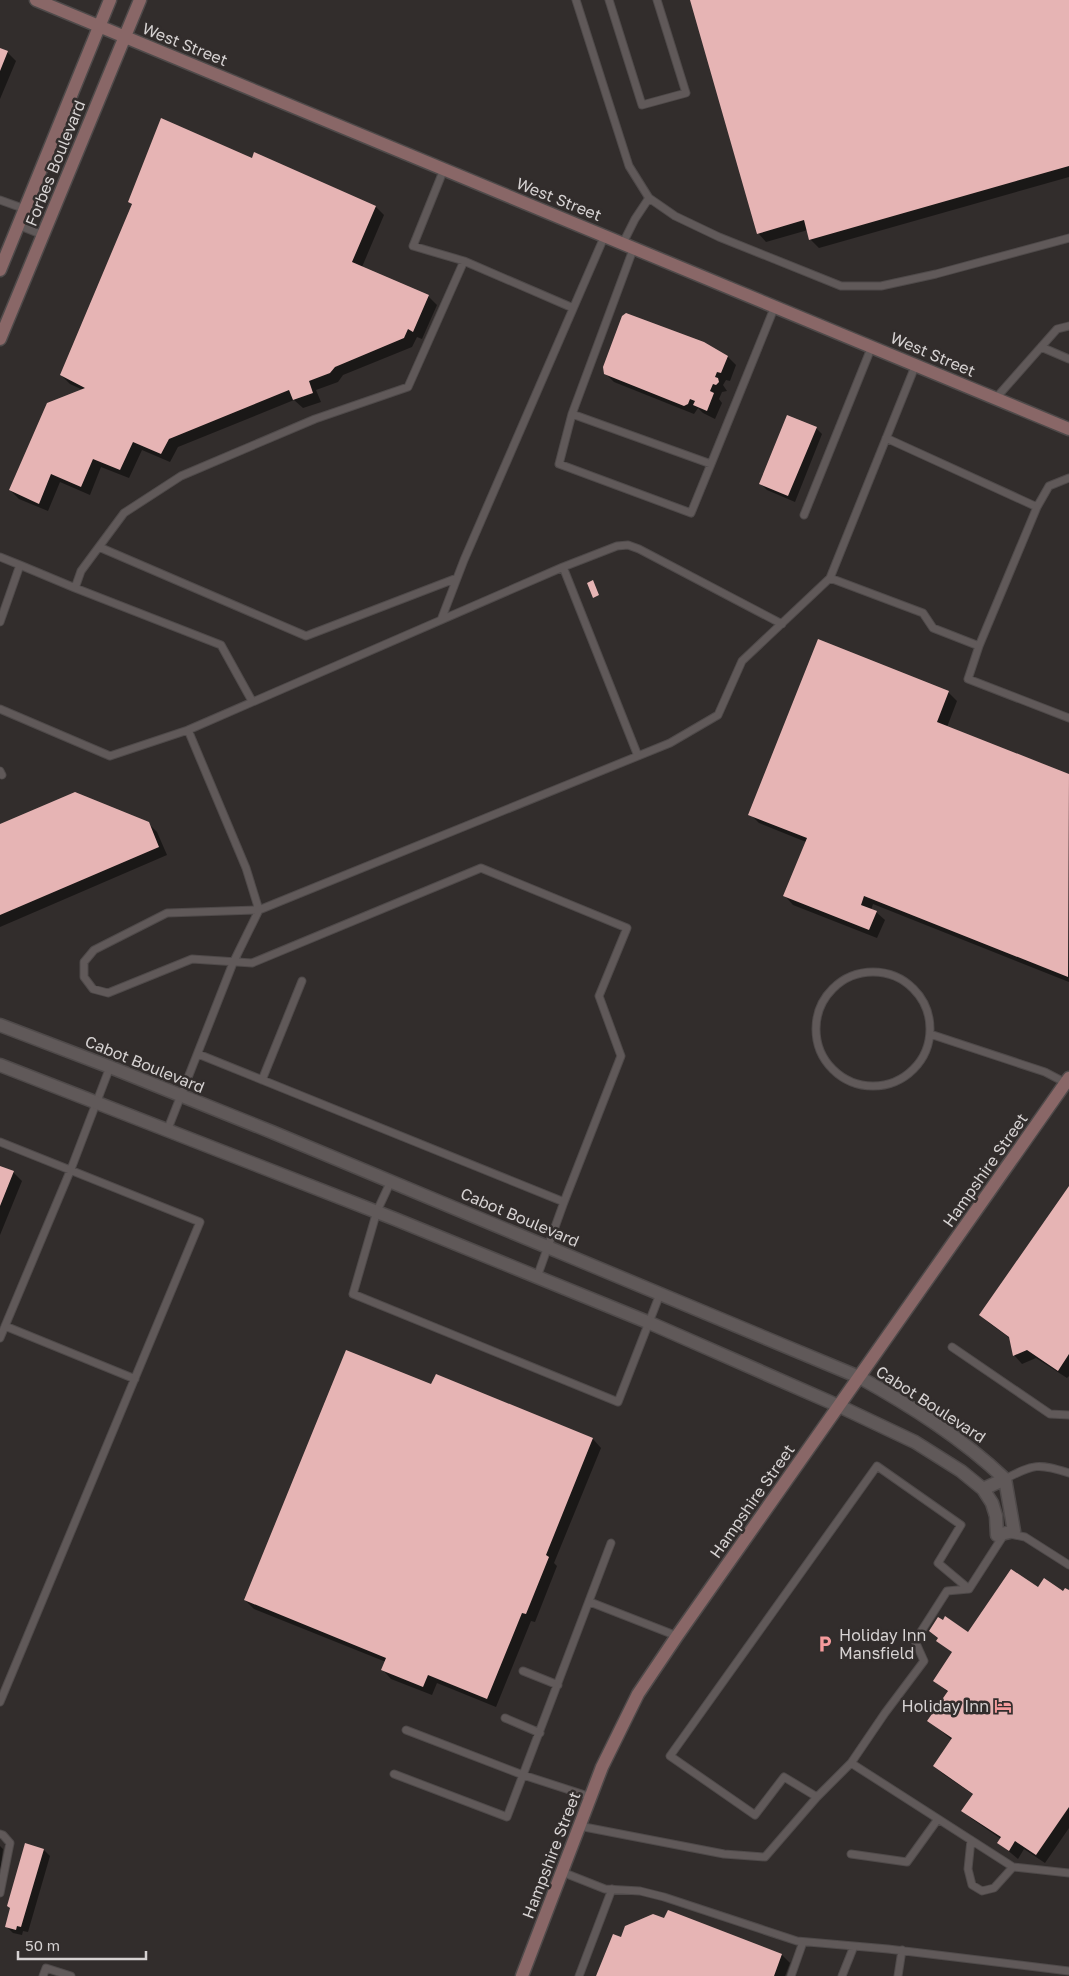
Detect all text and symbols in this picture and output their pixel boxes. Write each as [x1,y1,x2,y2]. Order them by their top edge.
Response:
street label: West Street [139,18,231,70]
street label: Forbes Boulevard [21,97,89,229]
street label: West Street [513,173,605,225]
street label: West Street [888,327,978,381]
street label: Cabot Boulevard [82,1031,208,1097]
street label: Hampshire Street [938,1109,1032,1231]
street label: Cabot Boulevard [458,1183,582,1251]
street label: Cabot Boulevard [872,1361,990,1447]
street label: Hampshire Street [705,1440,799,1562]
place label: Holiday Inn Mansfield [839,1625,926,1663]
parking icon: Holiday Inn Mansfield [815,1634,835,1654]
place label: Holiday Inn [902,1696,989,1716]
hotel icon: Holiday Inn [993,1696,1013,1716]
street label: Hampshire Street [518,1789,584,1921]
scale bar [18,1928,145,1960]
text: 50 m [25,1936,60,1954]

